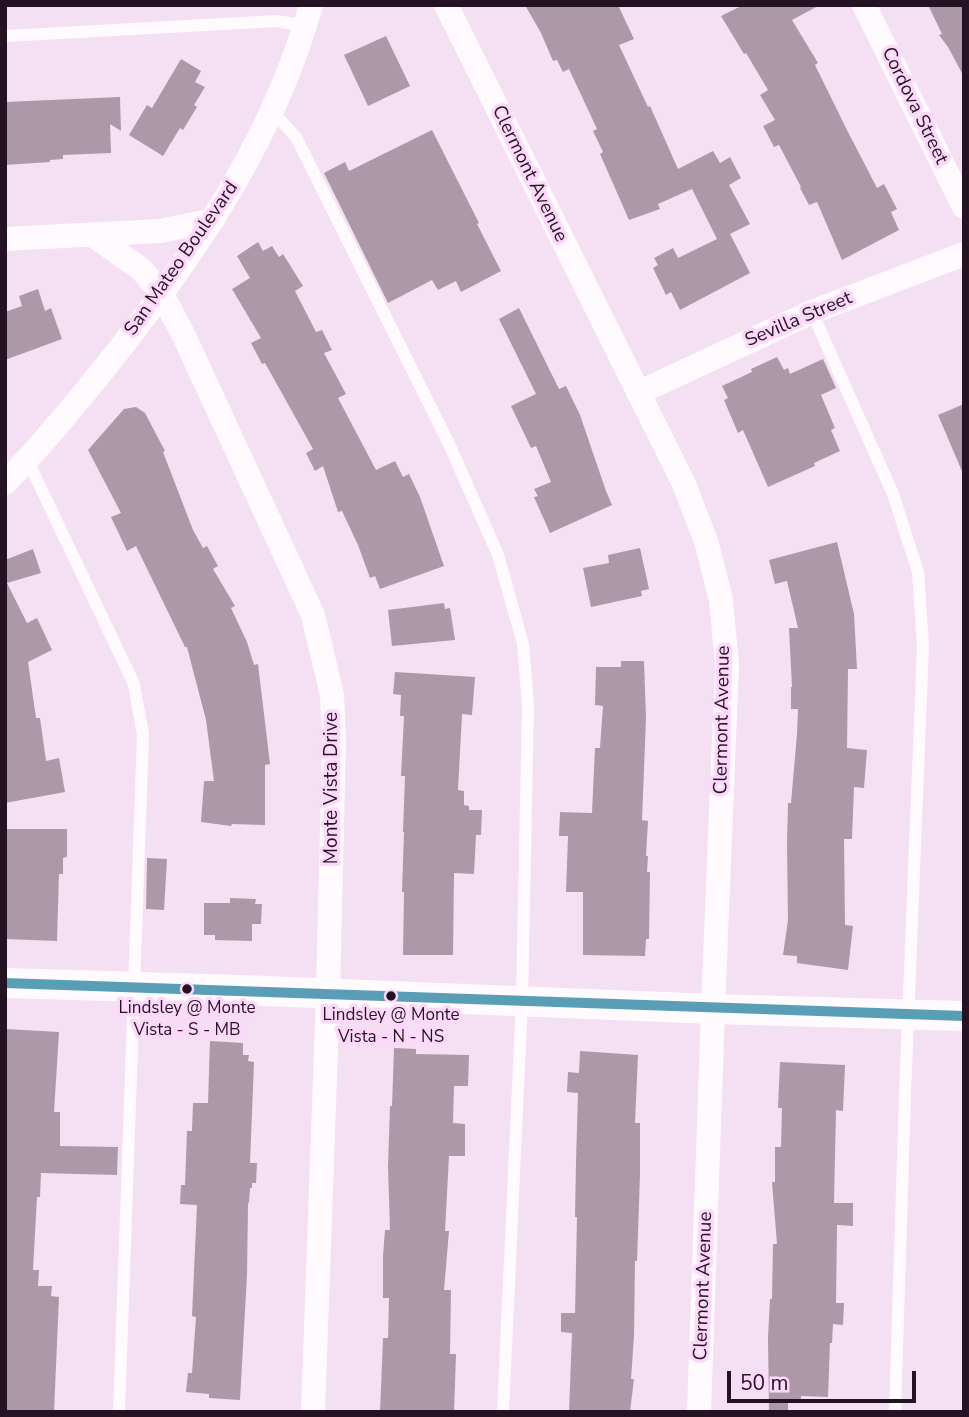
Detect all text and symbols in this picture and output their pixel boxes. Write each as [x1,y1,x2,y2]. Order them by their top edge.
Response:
street label: Cordova Street [876,44,952,168]
street label: Clermont Avenue [486,102,572,246]
street label: San Mateo Boulevard [120,178,244,340]
street label: Sevilla Street [742,287,856,353]
street label: Clermont Avenue [710,645,736,795]
street label: Monte Vista Drive [321,712,343,864]
marker: Lindsley @ Monte Vista - S - MB [180,982,194,996]
marker: Lindsley @ Monte Vista - N - NS [384,989,398,1003]
place label: Lindsley @ Monte Vista - S - MB [119,999,255,1039]
place label: Lindsley @ Monte Vista - N - NS [323,1006,459,1046]
street label: Clermont Avenue [690,1211,718,1361]
scale bar [731,1358,920,1402]
text: 50 m [740,1369,789,1397]

